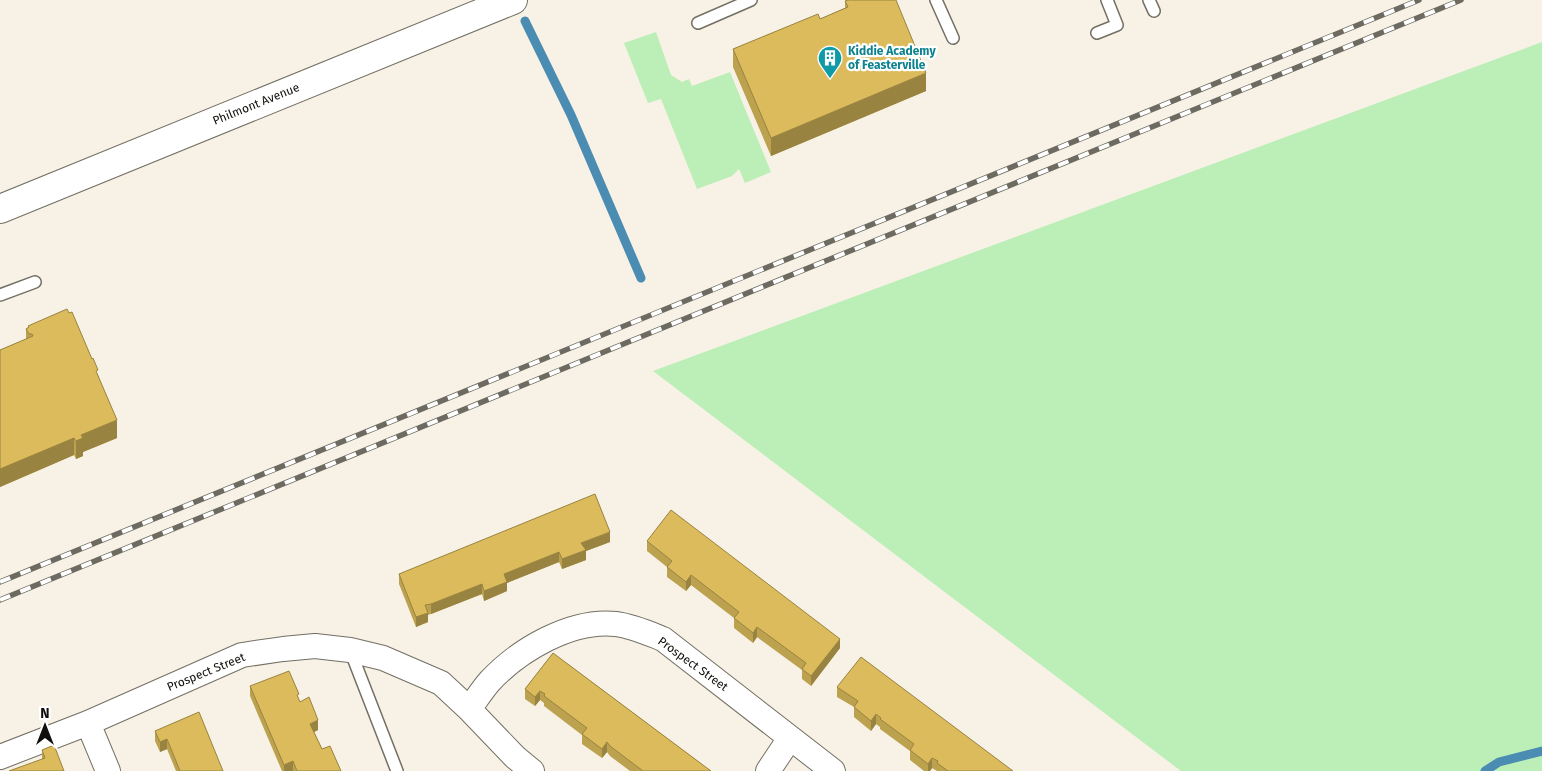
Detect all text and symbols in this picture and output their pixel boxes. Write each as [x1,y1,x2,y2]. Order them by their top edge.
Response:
place label: Kiddie Academy of Feasterville [848,44,936,72]
building icon: Kiddie Academy of Feasterville [817,45,843,79]
street label: Philmont Avenue [211,80,301,128]
street label: Prospect Street [655,634,731,694]
street label: Prospect Street [165,650,248,694]
north arrow [20,701,70,751]
text: N [40,705,50,722]

